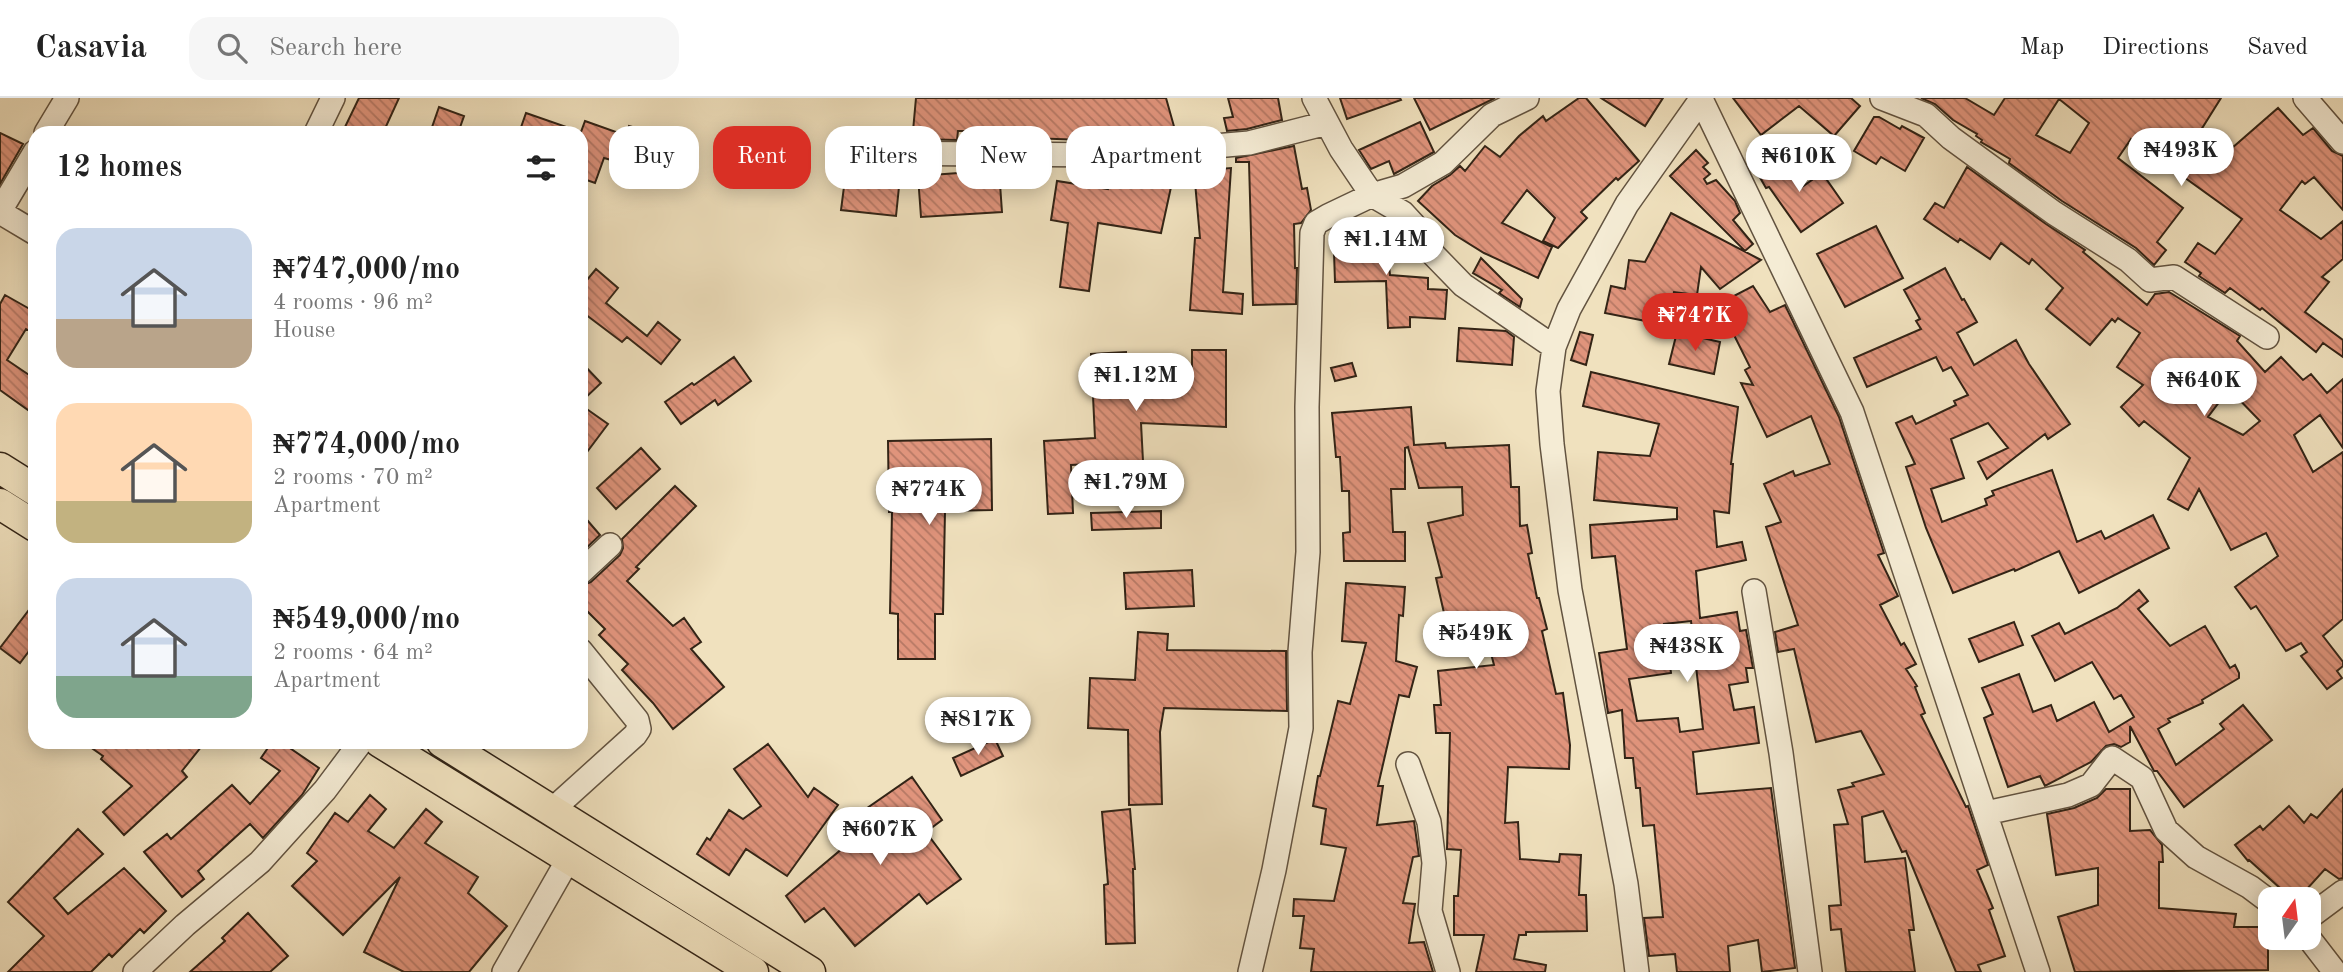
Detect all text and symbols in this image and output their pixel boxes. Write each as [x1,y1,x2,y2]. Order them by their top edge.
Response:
search box [189,17,679,80]
icon: search [213,29,251,67]
text: Casavia [35,32,147,65]
text: Search here [269,35,402,61]
text: Map [2020,36,2064,60]
text: Directions [2102,36,2209,60]
text: Saved [2247,36,2308,60]
chip: Buy [609,126,699,189]
chip: Rent [713,126,811,189]
chip: Filters [825,126,942,189]
chip: New [956,126,1052,189]
chip: Apartment [1066,126,1226,189]
pin: ₦493K [2132,129,2230,188]
pin: ₦610K [1750,134,1848,194]
text: ₦493K [2144,139,2218,162]
text: ₦610K [1762,145,1836,168]
icon: filters [522,149,560,187]
text: 12 homes [56,153,182,183]
pin: ₦1.14M [1329,218,1443,277]
text: ₦1.14M [1344,228,1428,251]
text: ₦747,000/mo [273,255,460,285]
icon: home [112,256,196,340]
text: 4 rooms · 96 m² [273,291,433,314]
pin: ₦747K [1646,294,1744,353]
text: ₦747K [1658,304,1732,327]
text: House [273,319,335,342]
pin: ₦1.12M [1079,354,1193,413]
pin: ₦640K [2155,358,2253,418]
text: ₦1.12M [1094,364,1178,387]
text: ₦640K [2167,369,2241,392]
text: ₦774,000/mo [273,430,460,460]
icon: home [112,431,196,515]
pin: ₦1.79M [1069,460,1183,520]
text: 2 rooms · 70 m² [273,466,433,489]
pin: ₦774K [880,468,978,527]
text: ₦1.79M [1084,471,1168,494]
text: ₦774K [892,478,966,501]
text: Apartment [273,494,381,517]
text: ₦549,000/mo [273,605,460,635]
icon: home [112,606,196,690]
pin: ₦549K [1427,612,1525,671]
text: ₦549K [1439,622,1513,645]
pin: ₦438K [1638,624,1736,684]
text: ₦438K [1650,635,1724,658]
text: 2 rooms · 64 m² [273,641,433,664]
text: Apartment [273,669,381,692]
pin: ₦817K [929,698,1027,757]
text: ₦817K [941,708,1015,731]
pin: ₦607K [831,808,929,867]
text: ₦607K [843,818,917,841]
north arrow [2258,887,2320,950]
map controls [2258,887,2321,950]

